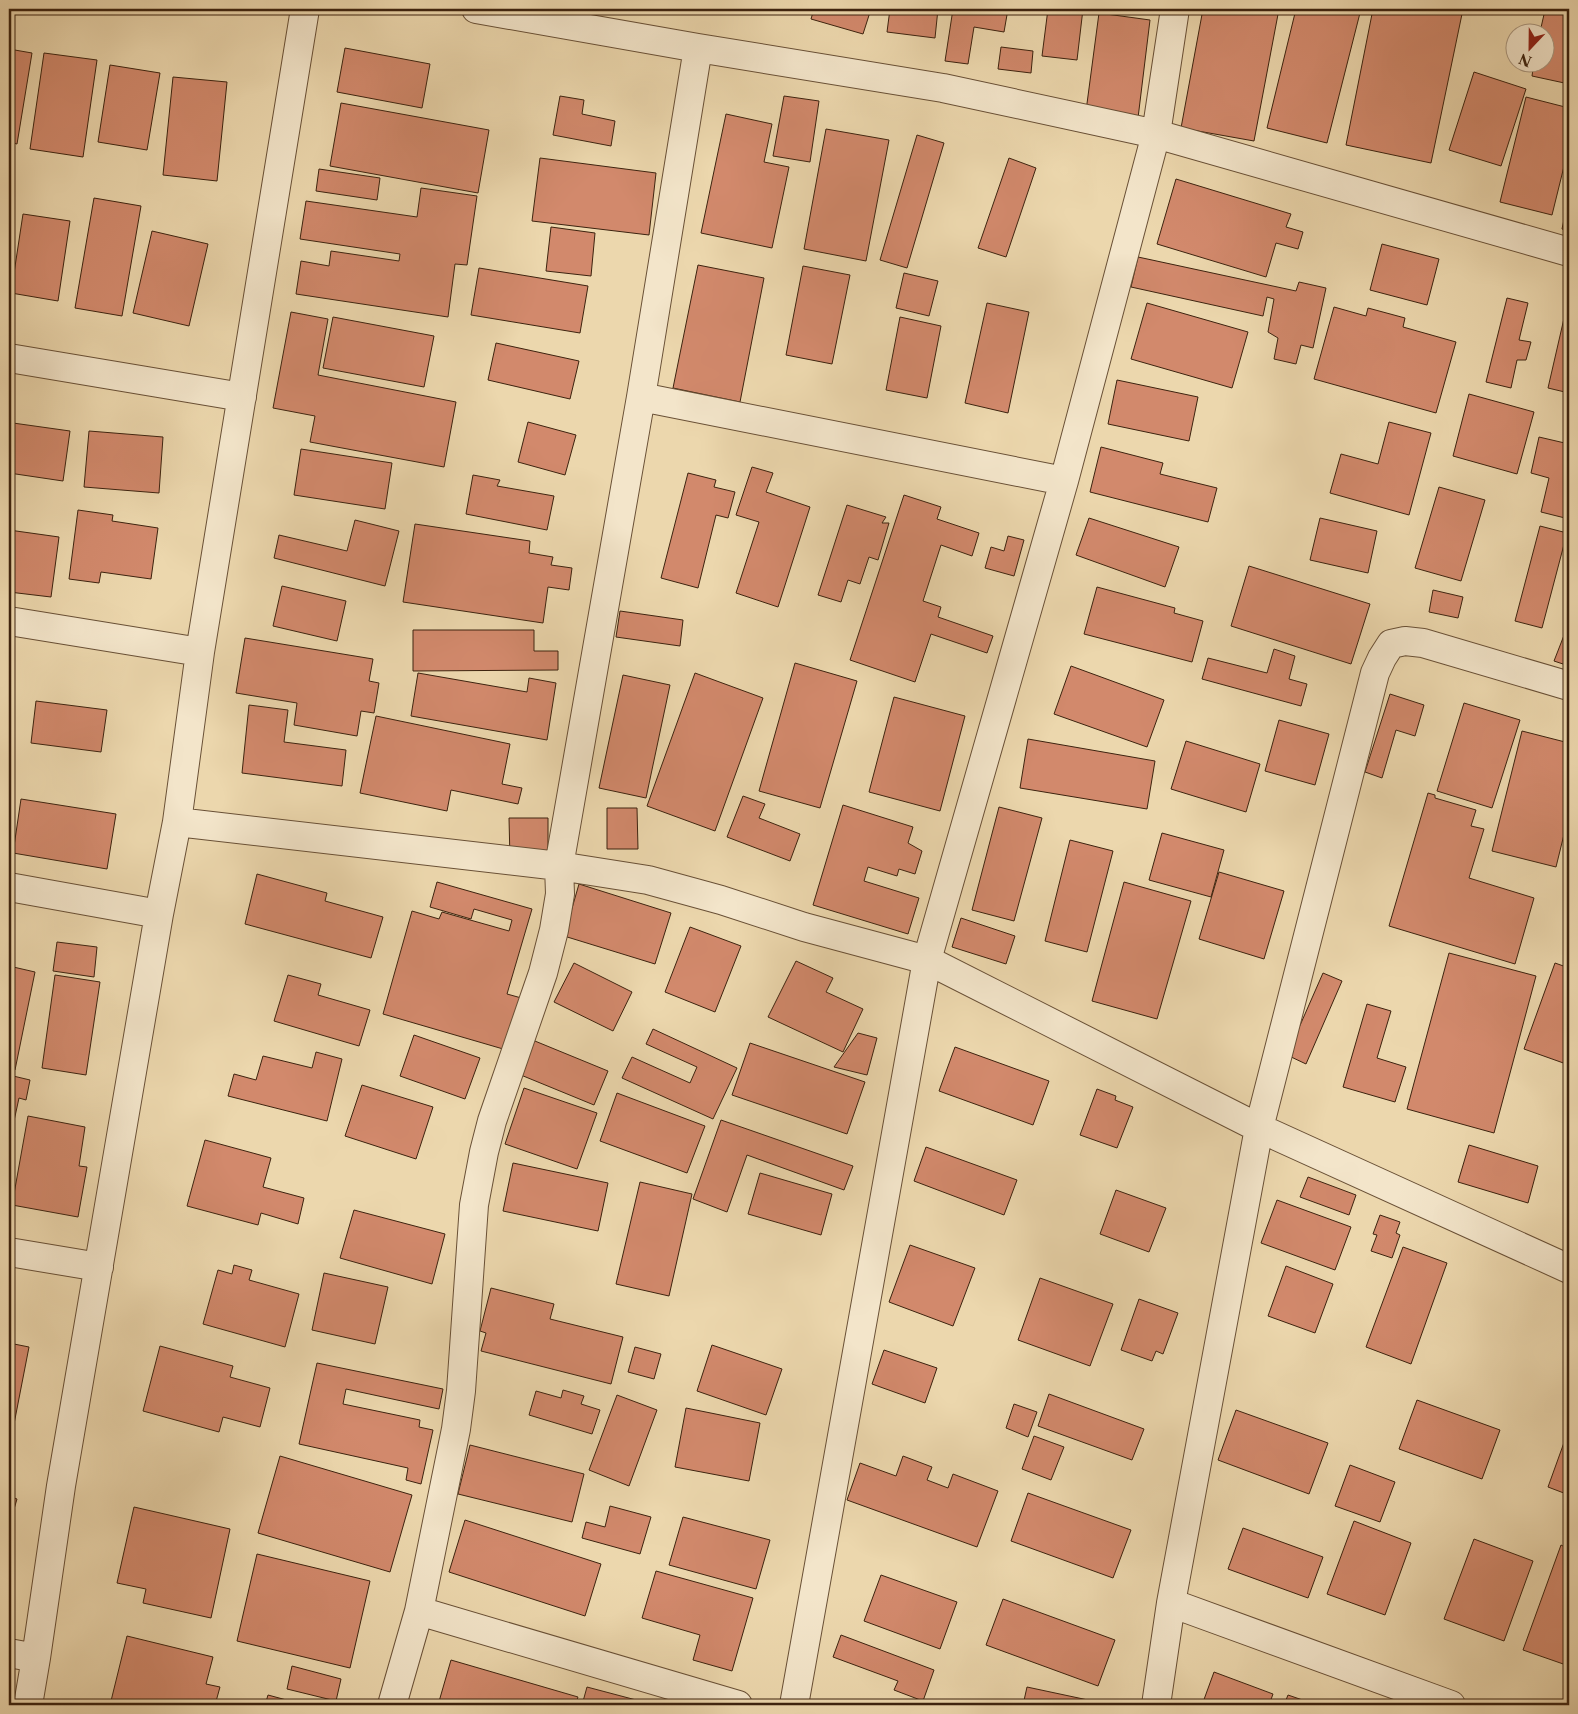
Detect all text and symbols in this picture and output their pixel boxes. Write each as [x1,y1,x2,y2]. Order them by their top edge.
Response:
north arrow [1506,22,1556,72]
text: N [1516,49,1534,71]

